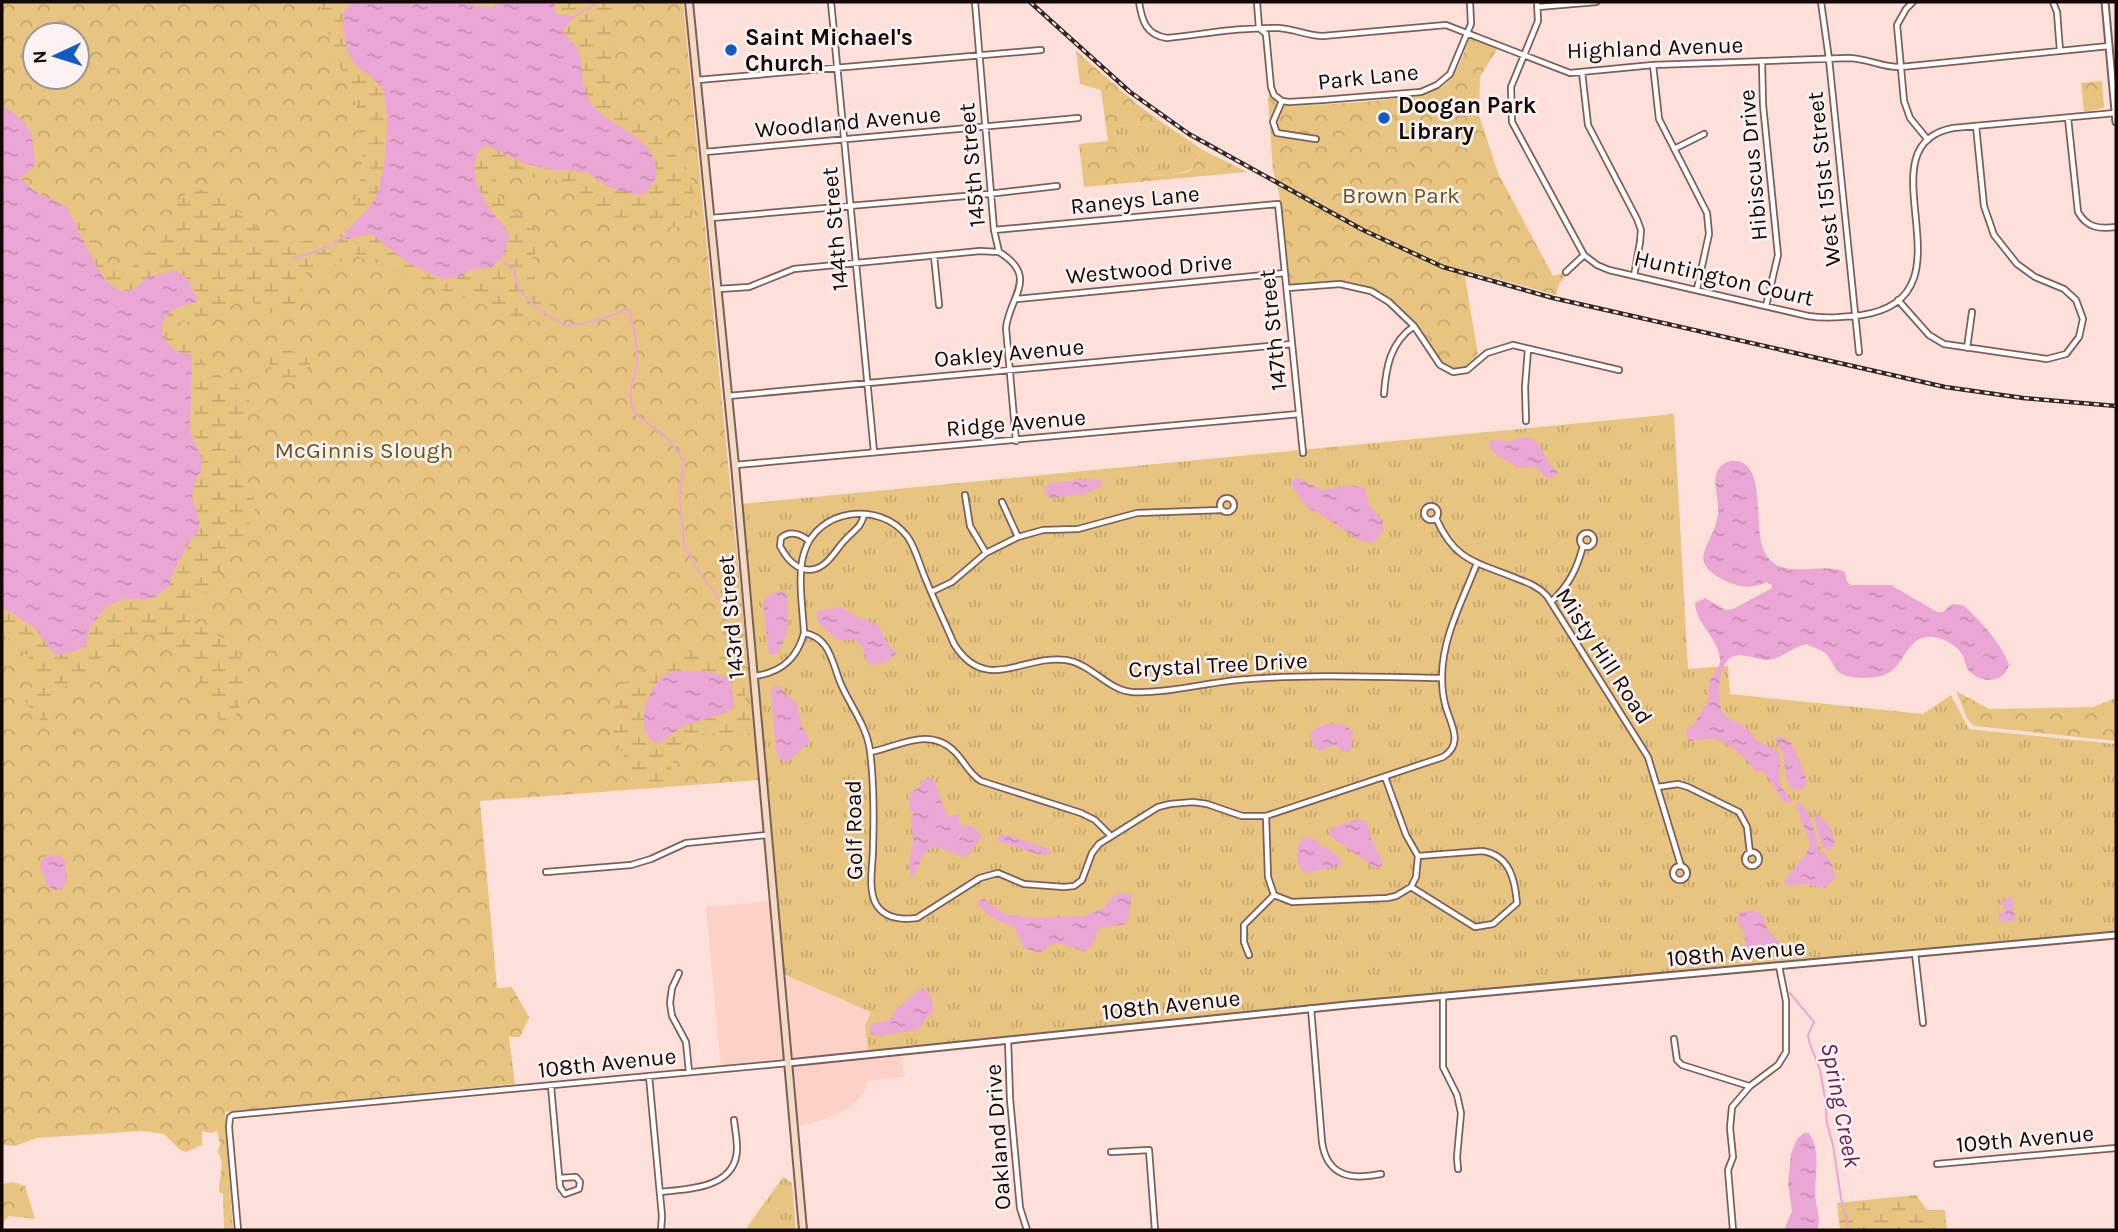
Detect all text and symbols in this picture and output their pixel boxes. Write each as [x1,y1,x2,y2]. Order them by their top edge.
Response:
north arrow [21,21,91,91]
place label: Saint Michael's Church [745,24,913,77]
street label: Highland Avenue [1566,31,1744,65]
marker: Saint Michael's Church [723,42,739,58]
text: N [29,50,51,65]
street label: Park Lane [1316,58,1420,96]
street label: Hibiscus Drive [1733,88,1773,242]
street label: West 151st Street [1801,90,1847,268]
place label: Doogan Park Library [1398,92,1537,145]
street label: Woodland Avenue [754,100,942,144]
street label: 145th Street [953,101,991,228]
marker: Doogan Park Library [1376,110,1392,126]
street label: 144th Street [816,166,854,292]
street label: Raneys Lane [1069,180,1201,220]
park label: Brown Park [1342,182,1460,209]
street label: Huntington Court [1631,244,1817,312]
street label: Westwood Drive [1065,248,1233,290]
street label: 147th Street [1253,267,1293,392]
street label: Oakley Avenue [933,333,1085,373]
street label: Ridge Avenue [945,403,1087,443]
park label: McGinnis Slough [275,437,453,464]
street label: 143rd Street [712,553,750,680]
street label: Misty Hill Road [1550,583,1658,729]
street label: Crystal Tree Drive [1128,647,1308,683]
street label: Golf Road [840,780,868,880]
street label: 108th Avenue [1666,933,1806,973]
street label: 108th Avenue [1100,984,1242,1026]
water label: Spring Creek [1815,1040,1867,1171]
street label: 108th Avenue [536,1042,678,1084]
street label: Oakland Drive [979,1063,1017,1211]
street label: 109th Avenue [1955,1120,2095,1158]

